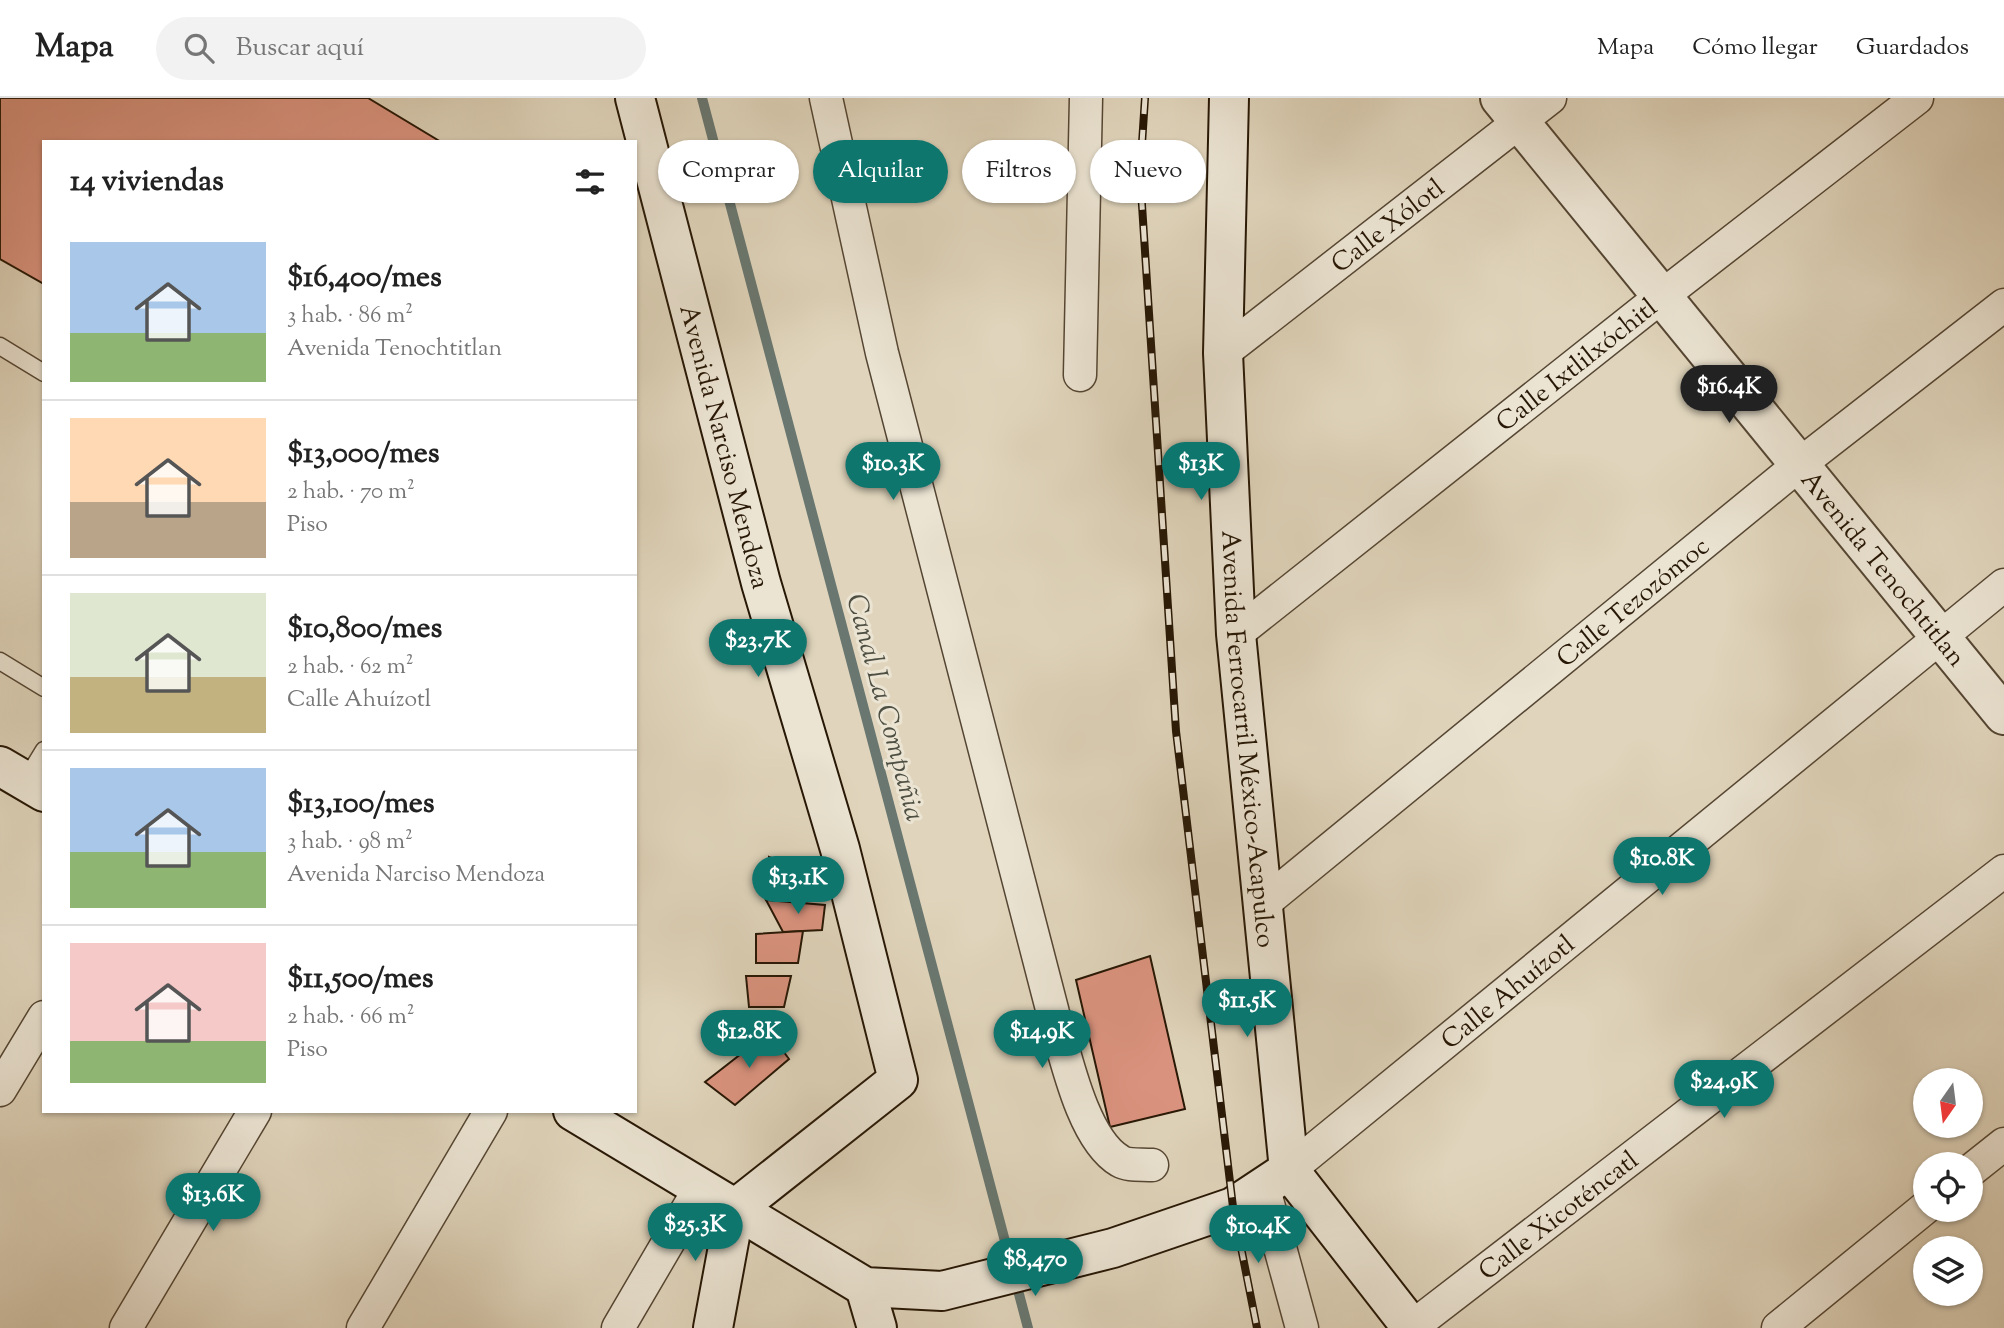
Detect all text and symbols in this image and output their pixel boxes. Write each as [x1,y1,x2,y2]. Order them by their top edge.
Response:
search box [156,17,646,80]
text: Mapa [35,24,114,72]
icon: search [180,29,218,67]
text: Buscar aquí [236,30,364,67]
text: Mapa [1597,31,1654,65]
text: Cómo llegar [1692,31,1818,65]
text: Guardados [1856,31,1969,65]
chip: Comprar [658,140,799,203]
chip: Alquilar [813,140,948,203]
chip: Filtros [962,140,1076,203]
chip: Nuevo [1090,140,1206,203]
text: 14 viviendas [70,161,224,204]
icon: filters [571,163,609,201]
street label: Calle Xólotl [1324,171,1453,283]
text: $16,400/mes [287,257,442,300]
icon: home [126,270,210,354]
street label: Calle Ixtlilxóchitl [1489,291,1666,442]
text: 3 hab. · 86 m² [287,300,413,333]
street label: Avenida Narciso Mendoza [668,301,778,593]
text: Avenida Tenochtitlan [287,333,502,366]
pin: $16.4K [1672,366,1786,425]
text: $16.4K [1696,371,1762,404]
text: $13,000/mes [287,433,440,476]
pin: $10.3K [836,442,950,502]
pin: $13K [1160,442,1242,502]
icon: home [126,446,210,530]
text: $10.3K [861,448,925,481]
text: $13K [1178,448,1224,481]
street label: Avenida Tenochtitlan [1791,464,1973,676]
text: 2 hab. · 70 m² [287,476,415,509]
text: Piso [287,509,328,542]
street label: Calle Tezozómoc [1549,529,1718,677]
street label: Avenida Ferrocarril México-Acapulco [1210,530,1283,950]
water label: Canal La Compañia [835,590,934,826]
text: $10,800/mes [287,608,442,651]
pin: $23.7K [701,620,815,679]
icon: home [126,621,210,705]
text: $23.7K [725,625,791,658]
text: 2 hab. · 62 m² [287,651,414,684]
text: Calle Ahuízotl [287,684,431,717]
text: $13,100/mes [287,783,435,826]
icon: home [126,796,210,880]
text: 3 hab. · 98 m² [287,826,413,859]
pin: $10.8K [1605,838,1719,897]
text: $10.8K [1629,843,1695,876]
pin: $13.1K [741,856,855,916]
text: Avenida Narciso Mendoza [287,859,545,892]
text: $13.1K [768,862,828,895]
street label: Calle Ahuízotl [1434,927,1584,1059]
text: $11,500/mes [287,958,434,1001]
icon: home [126,971,210,1055]
pin: $11.5K [1190,979,1304,1039]
text: $11.5K [1218,985,1276,1018]
text: 2 hab. · 66 m² [287,1001,414,1034]
pin: $12.8K [692,1010,806,1070]
pin: $14.9K [985,1010,1099,1070]
text: $12.8K [717,1016,781,1049]
text: $14.9K [1010,1016,1074,1049]
text: Piso [287,1034,328,1067]
pin: $24.9K [1667,1060,1781,1120]
text: $24.9K [1690,1066,1758,1099]
north arrow [1913,1068,1983,1138]
map controls [1913,1068,1983,1306]
street label: Calle Xicoténcatl [1472,1143,1647,1290]
button: locate [1913,1152,1983,1222]
pin: $13.6K [156,1174,270,1233]
text: $13.6K [182,1179,244,1212]
pin: $25.3K [638,1204,752,1263]
pin: $10.4K [1201,1206,1315,1265]
text: $25.3K [664,1209,726,1242]
text: $10.4K [1225,1211,1291,1244]
button: layers [1913,1236,1983,1306]
pin: $8,470 [978,1238,1092,1298]
text: $8,470 [1003,1244,1067,1277]

